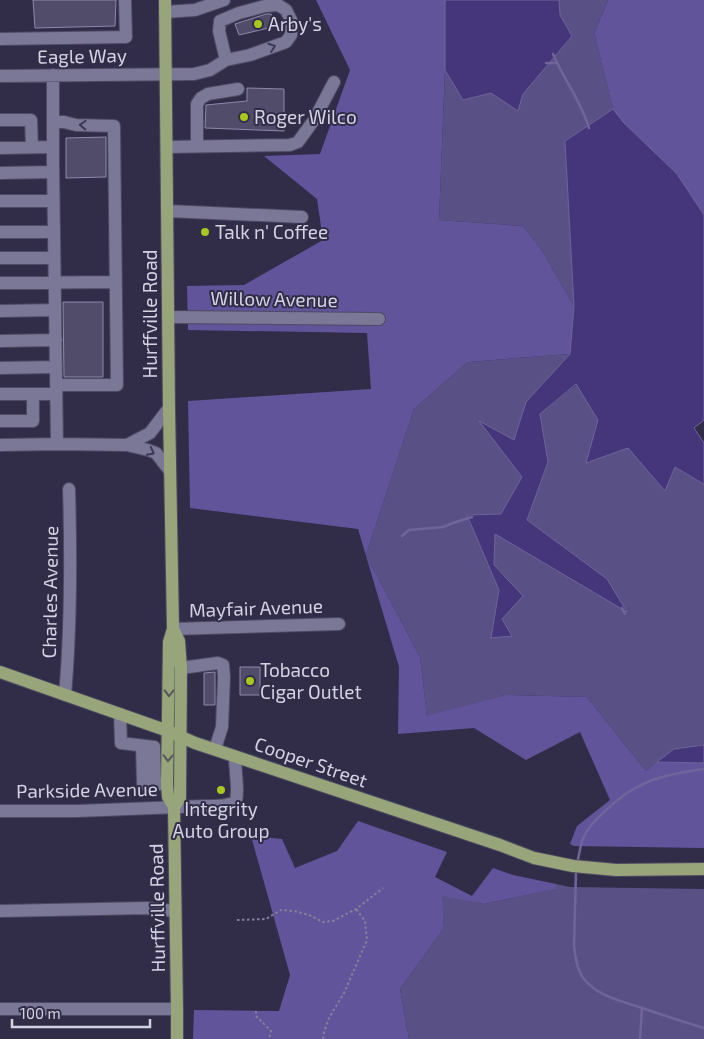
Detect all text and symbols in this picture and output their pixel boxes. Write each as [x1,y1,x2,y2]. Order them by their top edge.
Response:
place label: Arby's [268,12,322,35]
marker: Arby's [252,18,264,30]
street label: Eagle Way [37,43,127,68]
one-way arrow [268,43,276,53]
place label: Roger Wilco [254,105,357,128]
marker: Roger Wilco [238,111,250,123]
one-way arrow [79,119,87,130]
place label: Talk n' Coffee [215,220,328,243]
marker: Talk n' Coffee [199,226,211,238]
street label: Hurffville Road [138,250,161,378]
street label: Willow Avenue [210,286,338,311]
one-way arrow [146,446,155,456]
street label: Charles Avenue [37,525,62,659]
street label: Mayfair Avenue [189,594,323,621]
place label: Tobacco Cigar Outlet [260,658,362,703]
marker: Tobacco Cigar Outlet [244,675,256,687]
one-way arrow [164,690,174,697]
street label: Cooper Street [252,731,371,792]
one-way arrow [162,754,173,762]
street label: Parkside Avenue [16,777,158,802]
marker: Integrity Auto Group [215,784,227,796]
place label: Integrity Auto Group [173,797,269,842]
street label: Hurffville Road [144,843,169,973]
scale bar [12,996,150,1028]
text: 100 m [20,1004,61,1022]

